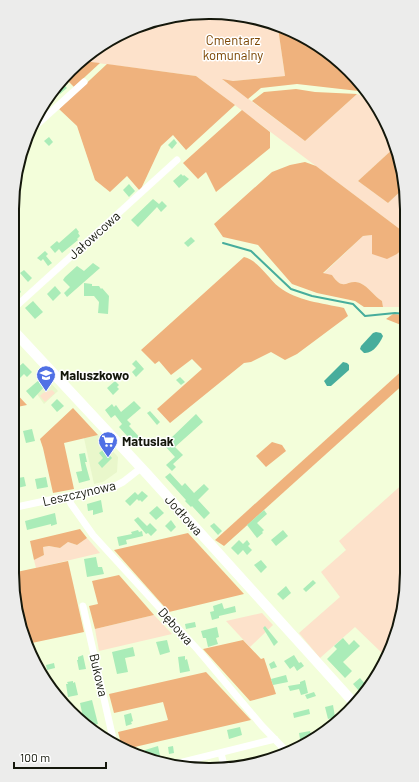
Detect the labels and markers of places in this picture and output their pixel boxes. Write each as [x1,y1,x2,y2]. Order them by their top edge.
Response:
school or university icon: Maluszkowo [35,364,57,392]
place label: Maluszkowo [60,367,129,383]
supermarket icon: Matusiak [97,430,119,458]
place label: Matusiak [122,433,174,449]

